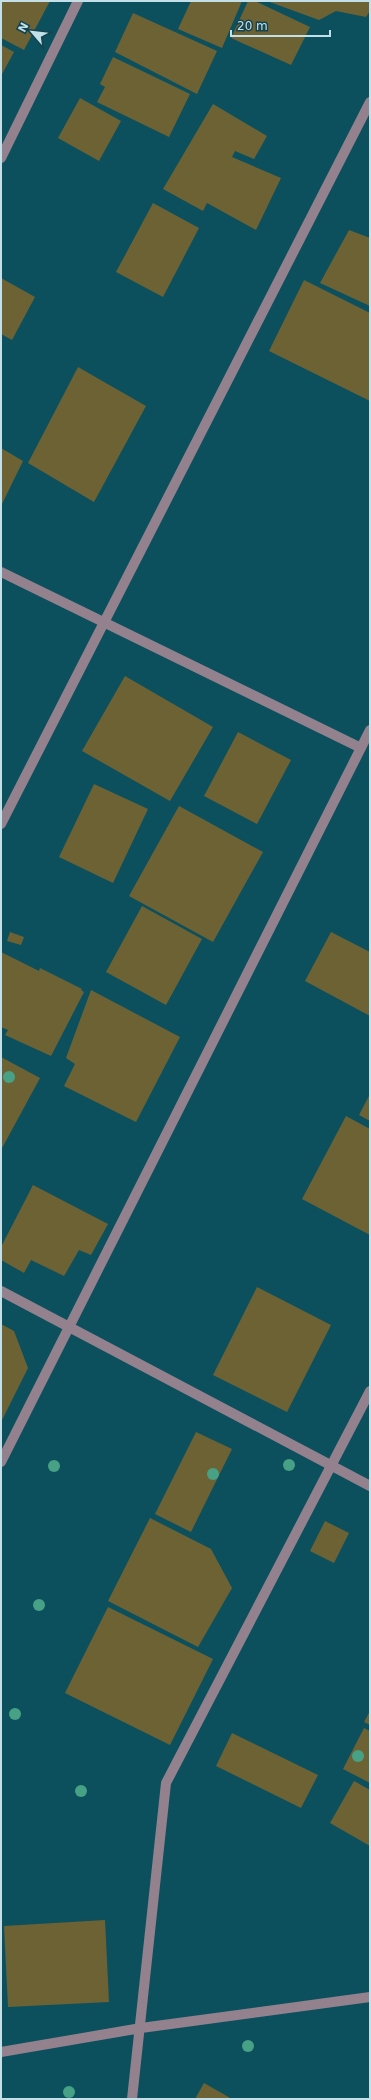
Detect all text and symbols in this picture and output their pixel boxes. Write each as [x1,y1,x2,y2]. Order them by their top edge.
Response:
north arrow [12,12,52,52]
scale bar [231,12,330,38]
text: 20 m [237,19,268,33]
text: N [16,20,32,35]

